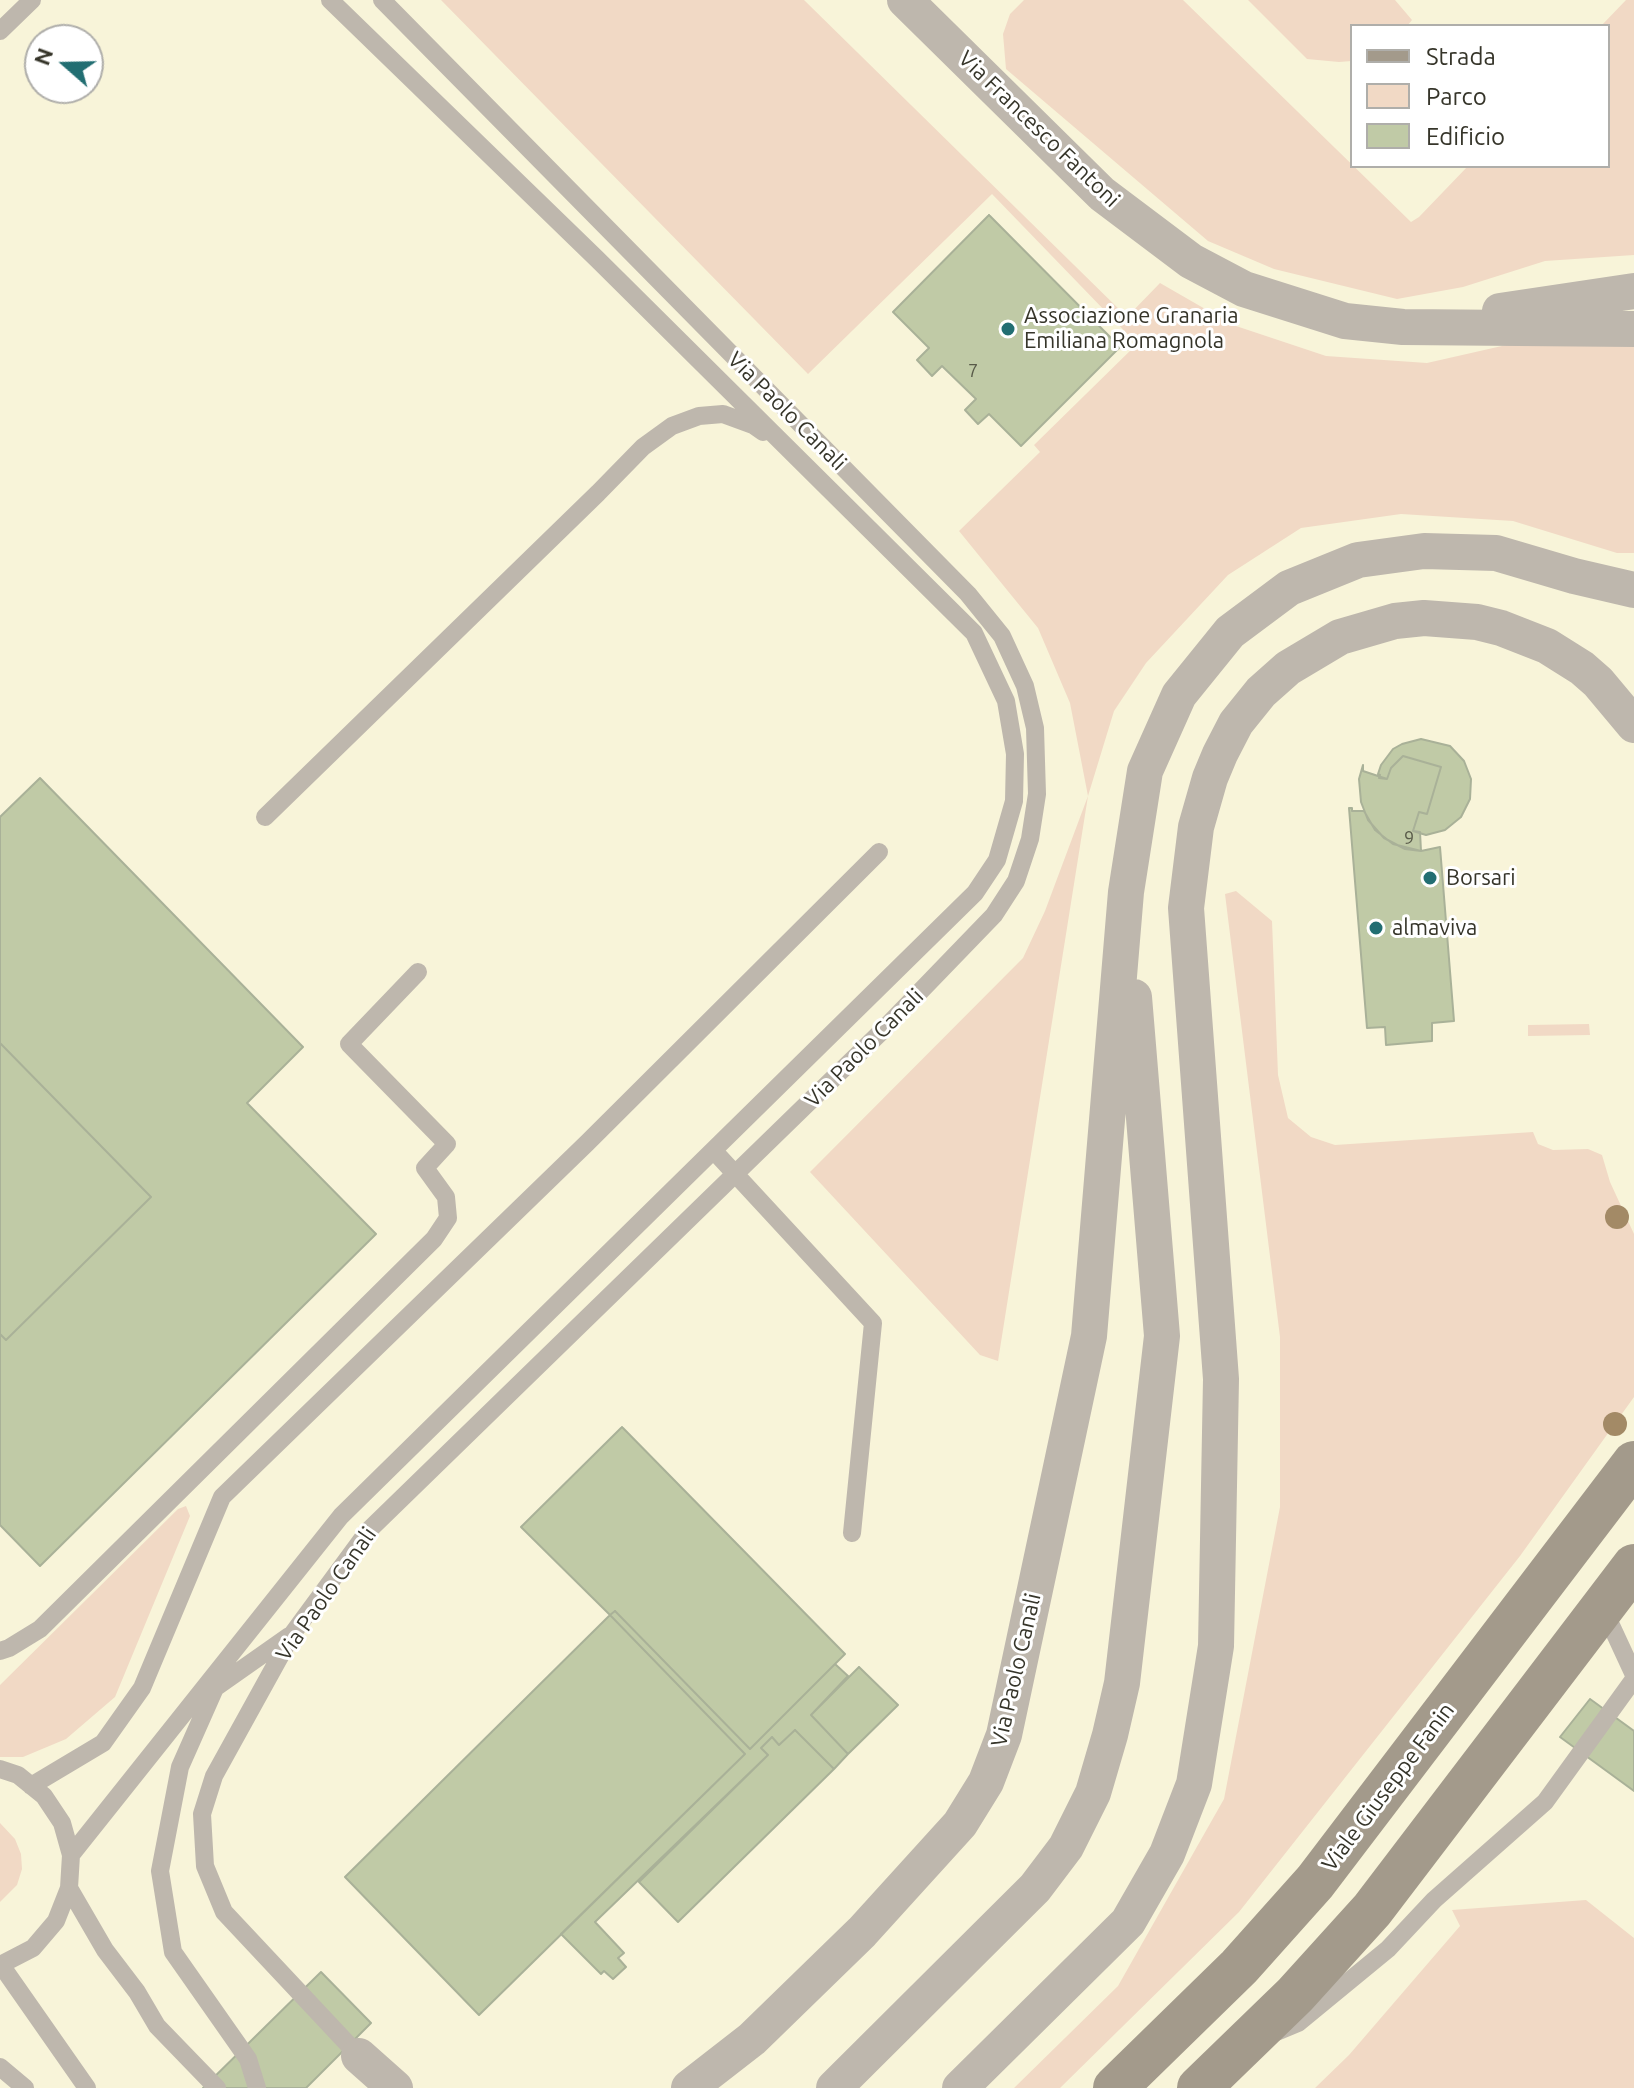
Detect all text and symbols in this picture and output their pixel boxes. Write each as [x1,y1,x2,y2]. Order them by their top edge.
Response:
north arrow [24,24,104,104]
legend [1350,24,1610,168]
text: Strada [1426,43,1496,70]
text: N [28,44,57,68]
street label: Via Francesco Fantoni [953,45,1125,213]
text: Parco [1426,83,1487,110]
text: Edificio [1426,123,1505,150]
place label: Associazione Granaria Emiliana Romagnola [1024,303,1239,354]
marker: Associazione Granaria Emiliana Romagnola [999,320,1017,338]
street label: Via Paolo Canali [722,346,852,476]
house number: 7 [968,360,978,382]
house number: 9 [1404,827,1414,849]
place label: Borsari [1446,865,1516,891]
marker: Borsari [1421,869,1439,887]
place label: almaviva [1392,915,1477,941]
marker: almaviva [1367,919,1385,937]
street label: Via Paolo Canali [799,983,929,1113]
street label: Via Paolo Canali [270,1522,382,1666]
street label: Via Paolo Canali [985,1591,1047,1749]
street label: Viale Giuseppe Fanin [1316,1698,1460,1876]

